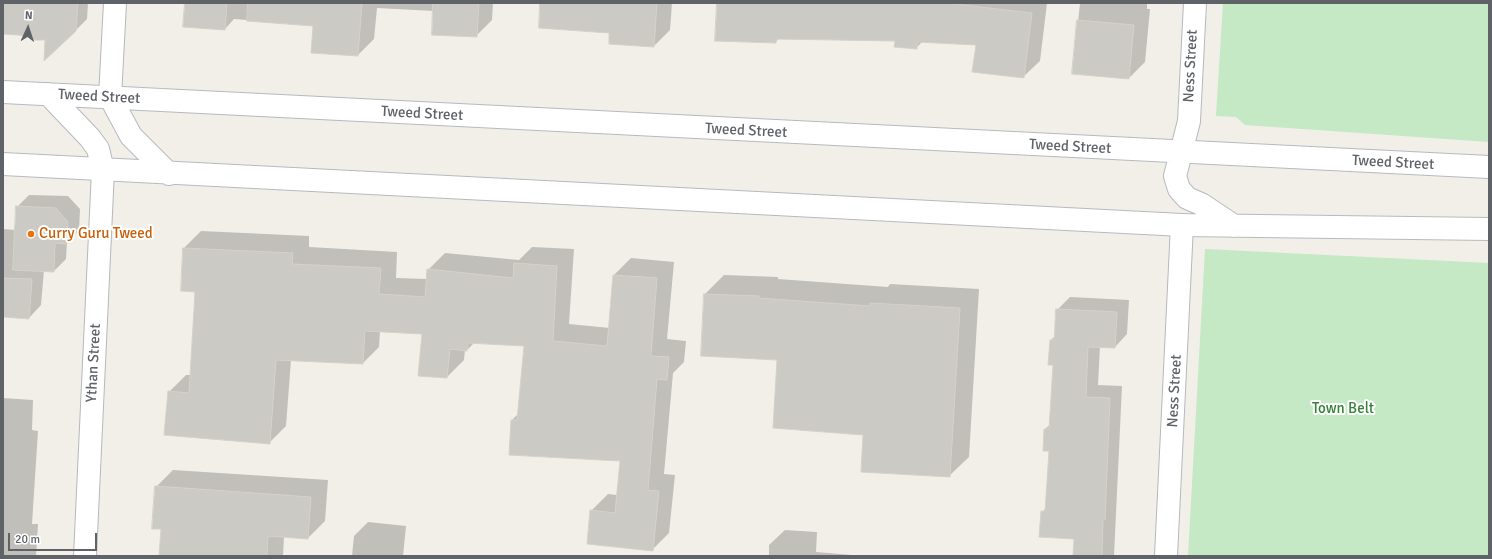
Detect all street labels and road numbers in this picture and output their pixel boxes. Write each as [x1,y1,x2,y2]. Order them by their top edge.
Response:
street label: Ness Street [1180,29,1202,103]
street label: Tweed Street [57,86,141,108]
street label: Tweed Street [380,103,464,125]
street label: Tweed Street [704,120,788,142]
street label: Tweed Street [1028,136,1112,158]
street label: Tweed Street [1351,152,1435,174]
street label: Ythan Street [83,323,105,403]
street label: Ness Street [1164,354,1186,428]

